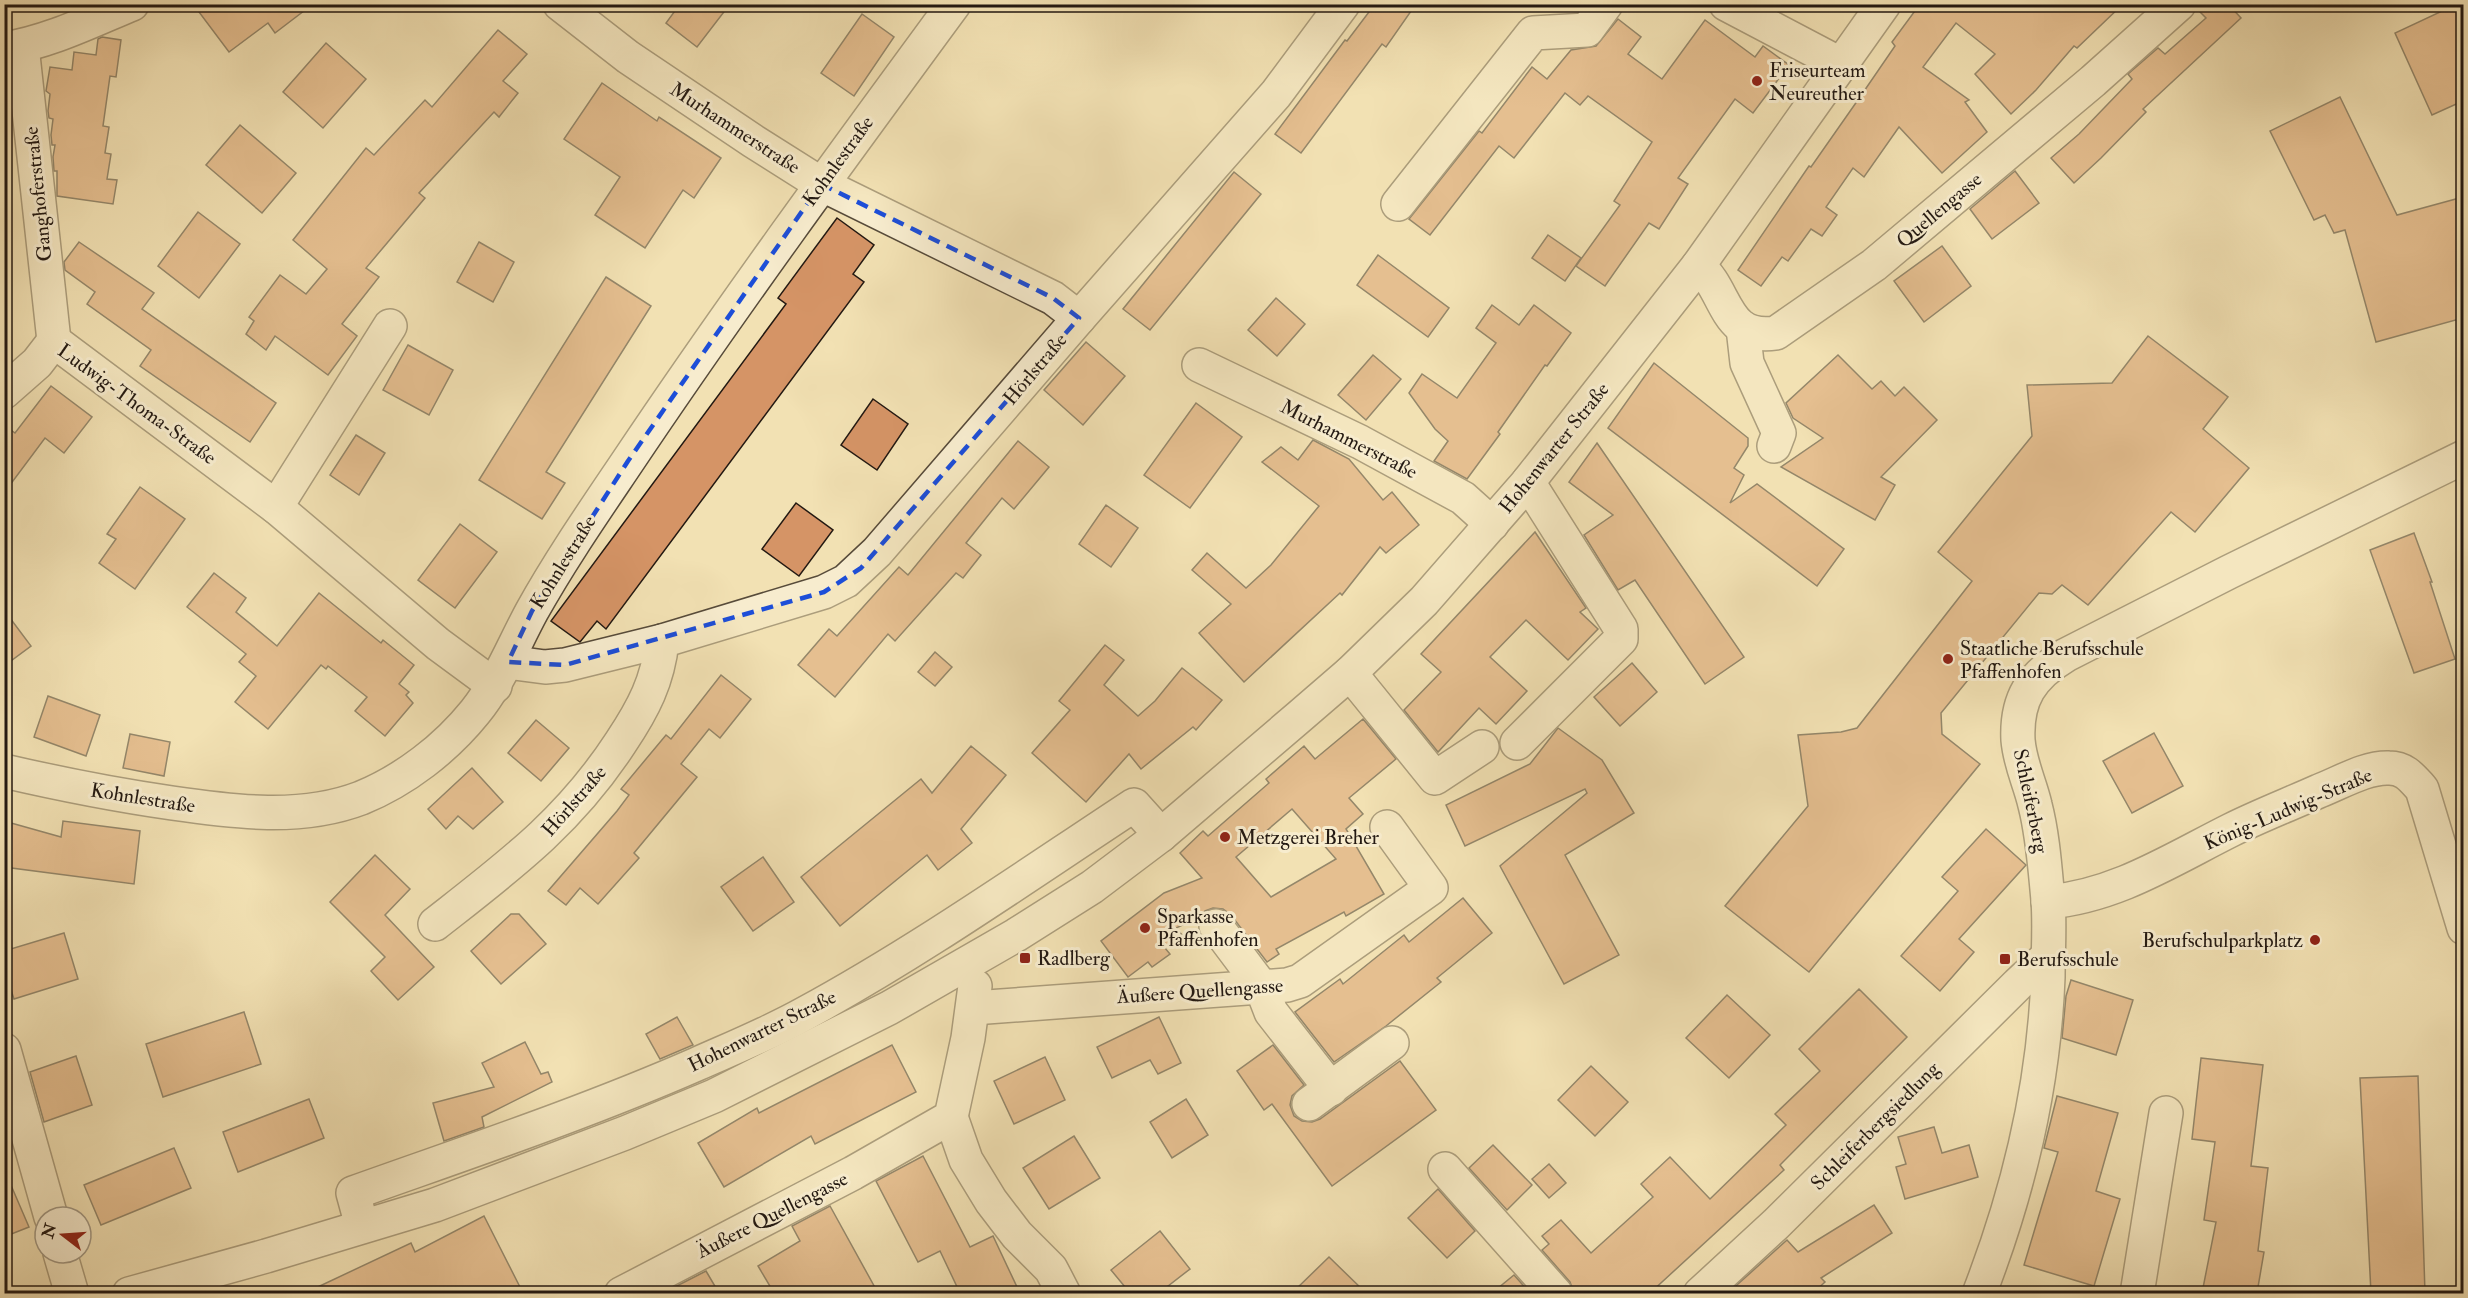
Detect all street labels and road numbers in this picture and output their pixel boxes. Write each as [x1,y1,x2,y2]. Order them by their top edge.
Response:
street label: Murhammerstraße [665,77,805,179]
street label: Kohnlestraße [797,111,879,211]
street label: Ganghoferstraße [18,125,58,263]
street label: Quellengasse [1891,167,1987,253]
street label: Hörlstraße [998,328,1072,410]
street label: Ludwig-Thoma-Straße [53,338,221,470]
street label: Hohenwarter Straße [1493,377,1615,519]
street label: Murhammerstraße [1276,394,1422,484]
street label: Kohnlestraße [524,511,602,613]
street label: Schleiferberg [2008,747,2054,857]
street label: Hörlstraße [536,760,612,842]
street label: König-Ludwig-Straße [2200,762,2376,856]
street label: Kohnlestraße [89,777,197,819]
street label: Äußere Quellengasse [1115,973,1284,1009]
street label: Hohenwarter Straße [684,984,840,1078]
street label: Schleiferbergsiedlung [1805,1056,1945,1196]
street label: Äußere Quellengasse [691,1166,852,1264]

